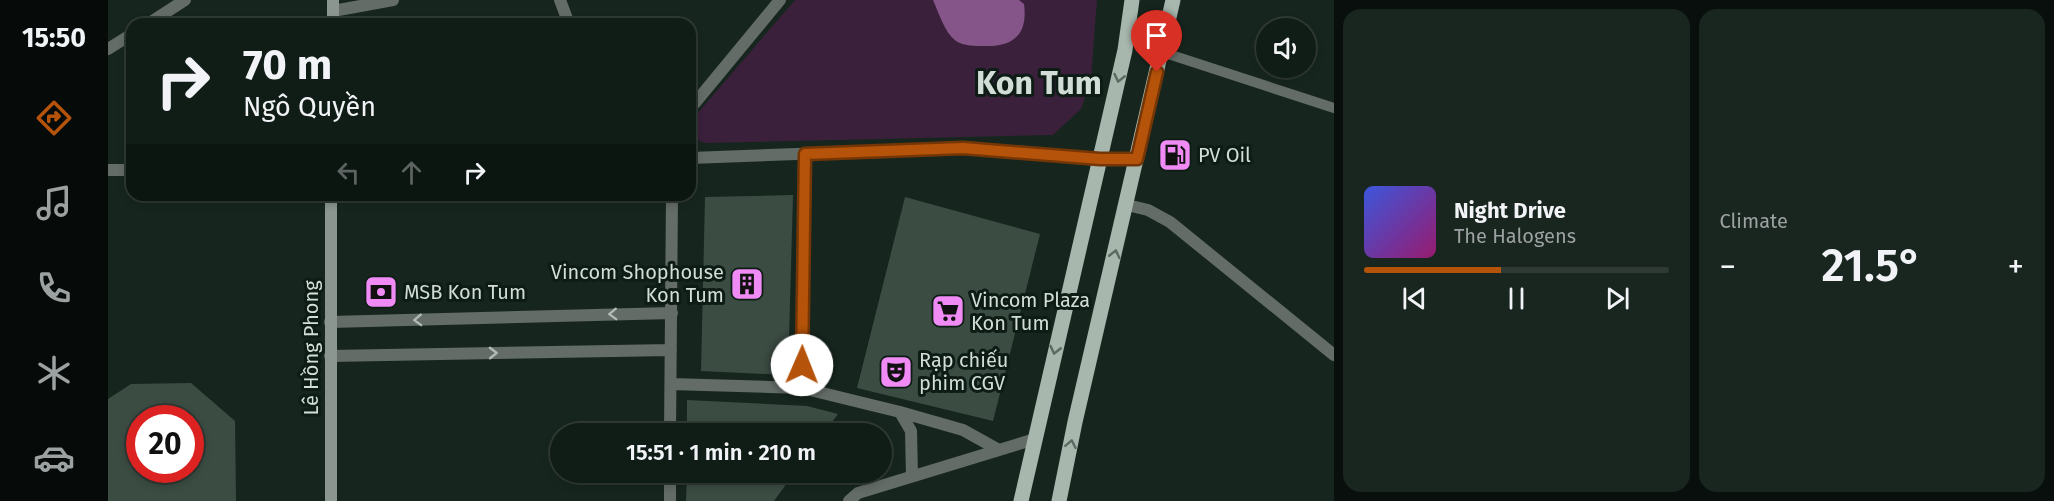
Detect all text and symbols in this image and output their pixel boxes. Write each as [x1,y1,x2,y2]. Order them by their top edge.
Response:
pin [1131,10,1182,72]
map controls [1256,18,1316,78]
button: sound [1256,18,1316,78]
icon: arrive [1140,19,1173,52]
text: 15:50 [22,22,86,54]
text: 70 m [243,40,332,90]
icon: right [144,42,222,120]
district label: Kon Tum [976,64,1102,102]
one-way arrow [1113,73,1126,83]
text: Ngô Quyền [243,91,376,123]
icon: directions [33,97,75,139]
fuel station icon: PV Oil [1157,137,1193,173]
place label: PV Oil [1198,143,1251,167]
icon: left [332,156,365,189]
icon: ahead [395,156,428,189]
icon: right [458,156,491,189]
icon: music [33,182,75,224]
text: Night Drive [1454,197,1566,224]
text: Climate [1720,209,1788,233]
text: The Halogens [1454,224,1576,248]
text: 21.5° [1822,239,1922,293]
text: − [1720,247,1736,287]
text: + [2008,247,2024,287]
one-way arrow [1108,249,1121,259]
place label: Vincom Shophouse Kon Tum [551,260,724,307]
building icon: Vincom Shophouse Kon Tum [729,266,765,302]
icon: phone [33,267,75,309]
bank icon: MSB Kon Tum [363,274,399,310]
street label: Lê Hồng Phong [299,280,323,416]
place label: MSB Kon Tum [404,280,526,304]
icon: previous [1398,282,1431,315]
icon: pause [1500,282,1533,315]
icon: next [1601,282,1634,315]
place label: Vincom Plaza Kon Tum [971,288,1090,335]
supermarket icon: Vincom Plaza Kon Tum [930,293,966,329]
one-way arrow [609,308,618,321]
one-way arrow [414,313,423,326]
position arrow [770,333,834,397]
one-way arrow [1050,345,1063,355]
one-way arrow [489,347,498,359]
place label: Rạp chiếu phim CGV [919,348,1008,395]
icon: climate [33,352,75,394]
theatre icon: Rạp chiếu phim CGV [878,354,914,390]
speed limit sign: 20 [126,405,204,483]
icon: car [33,437,75,479]
text: 15:51 · 1 min · 210 m [626,439,816,466]
one-way arrow [1064,439,1077,449]

